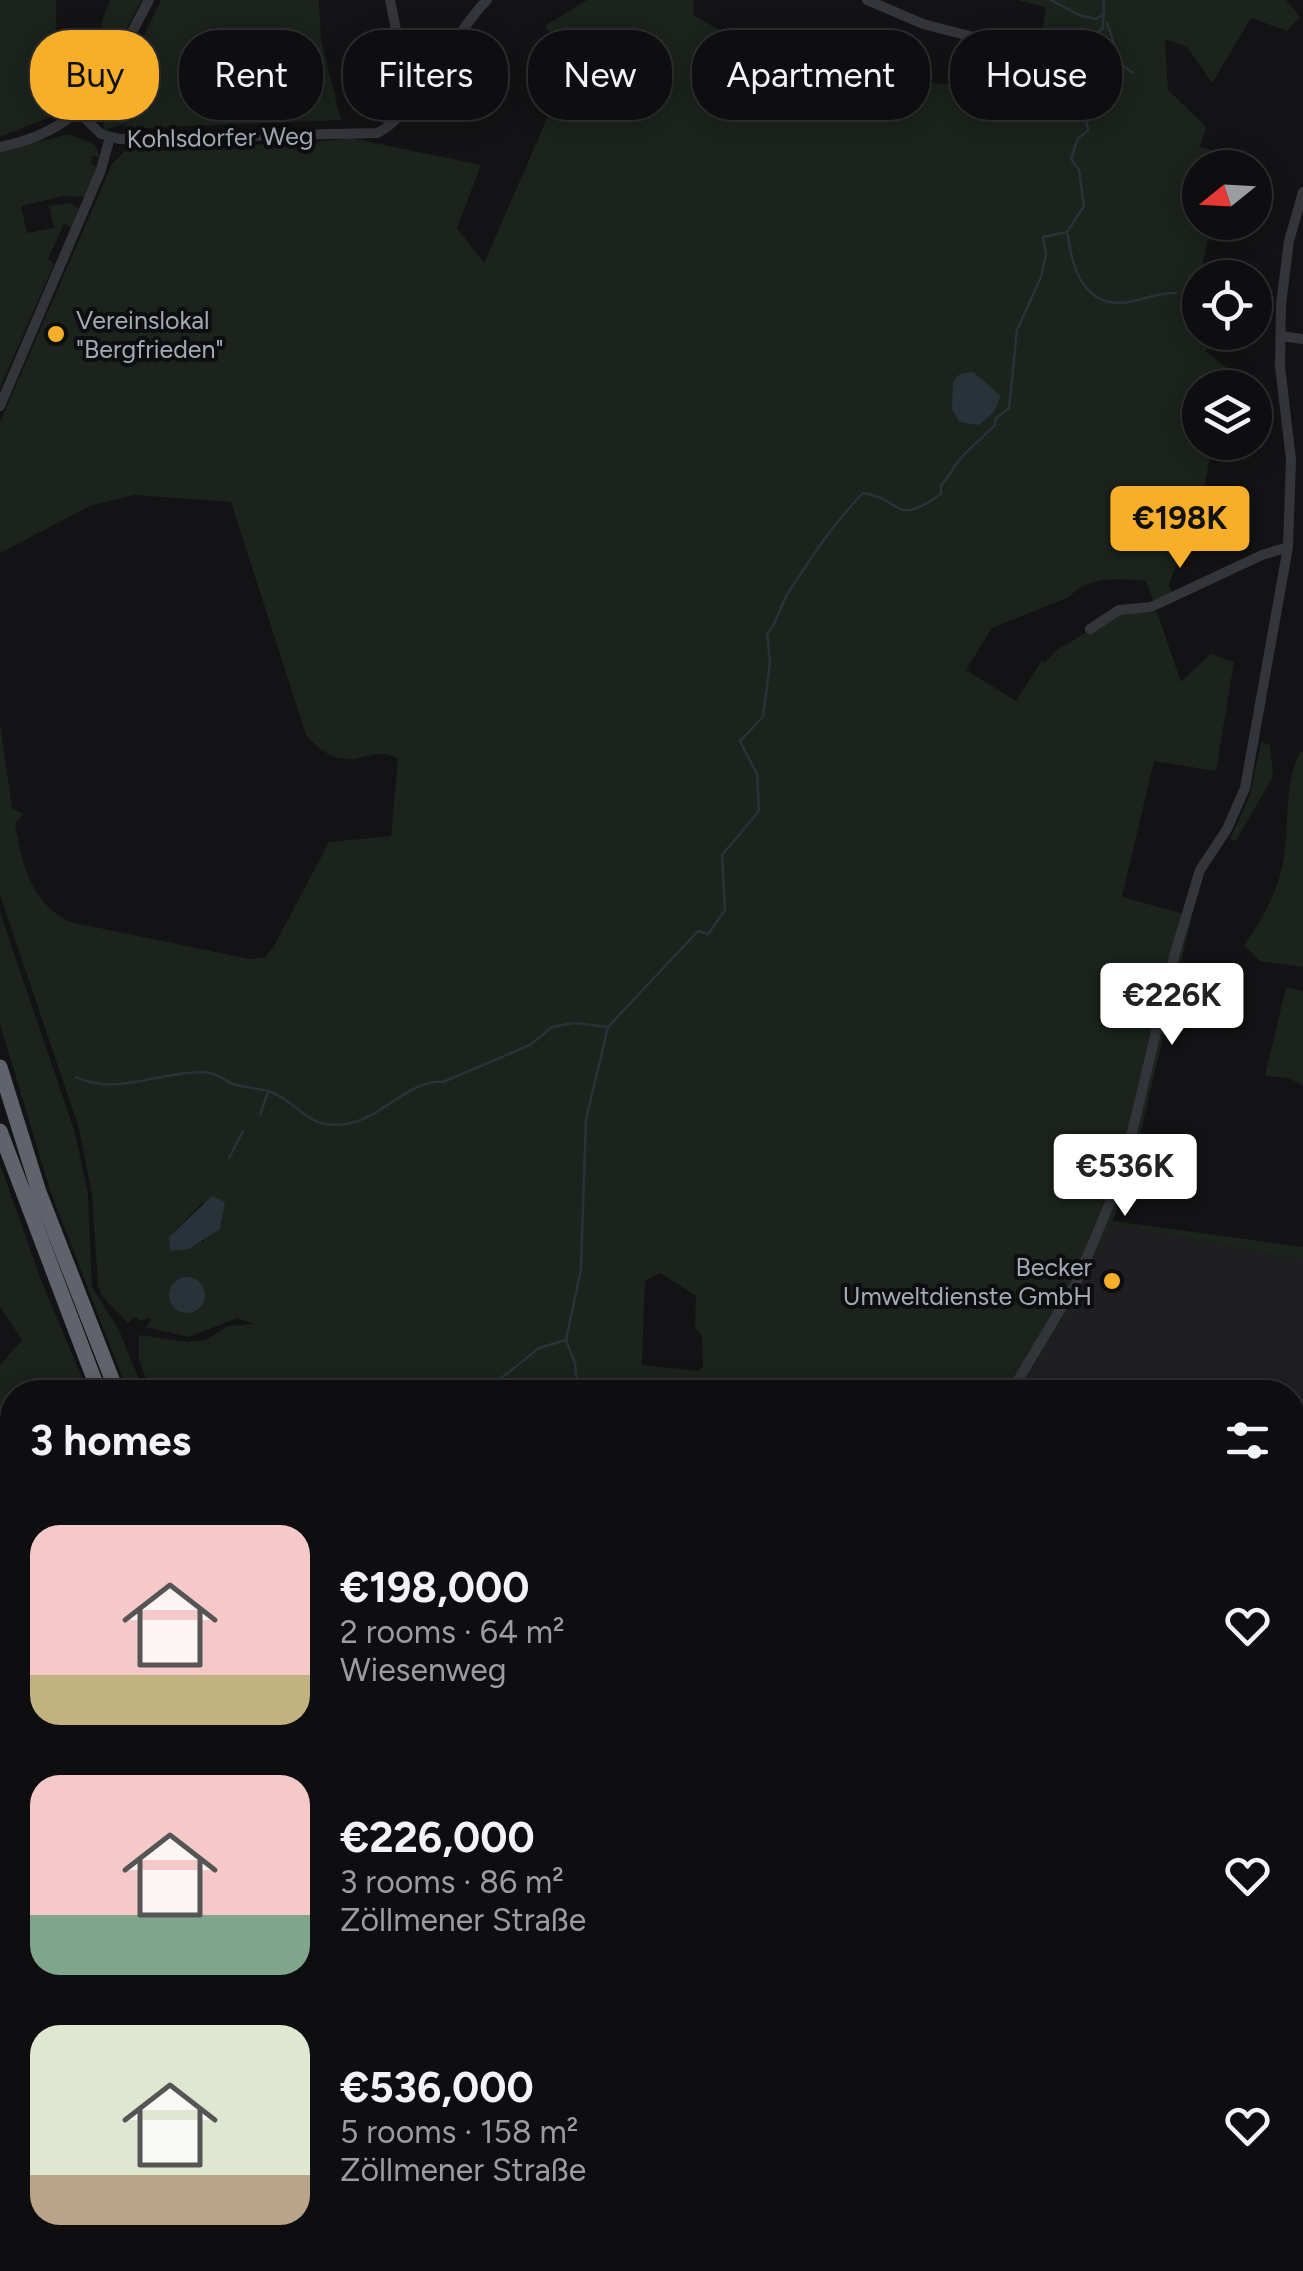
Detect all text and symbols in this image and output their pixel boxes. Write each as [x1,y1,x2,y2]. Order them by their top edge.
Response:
chip: Buy [30,30,159,120]
chip: Rent [179,30,323,120]
chip: Filters [343,30,508,120]
chip: New [528,30,672,120]
chip: Apartment [692,30,930,120]
chip: House [950,30,1122,120]
street label: Kohlsdorfer Weg [126,120,314,154]
north arrow [1182,150,1272,240]
map controls [1182,150,1272,460]
button: locate [1182,260,1272,350]
place label: Vereinslokal "Bergfrieden" [76,305,223,364]
marker: Vereinslokal "Bergfrieden" [45,323,67,345]
button: layers [1182,370,1272,460]
pin: €198K [1110,486,1250,571]
text: €198K [1132,499,1228,537]
pin: €226K [1102,963,1242,1048]
text: €226K [1122,976,1222,1014]
pin: €536K [1055,1134,1195,1219]
text: €536K [1076,1147,1174,1185]
place label: Becker Umweltdienste GmbH [843,1252,1093,1311]
marker: Becker Umweltdienste GmbH [1101,1270,1123,1292]
icon: filters [1220,1413,1275,1468]
text: 3 homes [30,1415,191,1466]
text: €198,000 [340,1562,529,1613]
icon: home [110,1565,230,1685]
icon: heart [1220,1598,1275,1653]
text: 2 rooms · 64 m² [340,1613,564,1651]
text: Wiesenweg [340,1651,507,1689]
text: €226,000 [340,1812,535,1863]
icon: home [110,1815,230,1935]
icon: heart [1220,1848,1275,1903]
text: 3 rooms · 86 m² [340,1863,564,1901]
text: Zöllmener Straße [340,1901,586,1939]
text: €536,000 [340,2062,534,2113]
icon: home [110,2065,230,2185]
icon: heart [1220,2098,1275,2153]
text: 5 rooms · 158 m² [340,2113,578,2151]
text: Zöllmener Straße [340,2151,586,2189]

